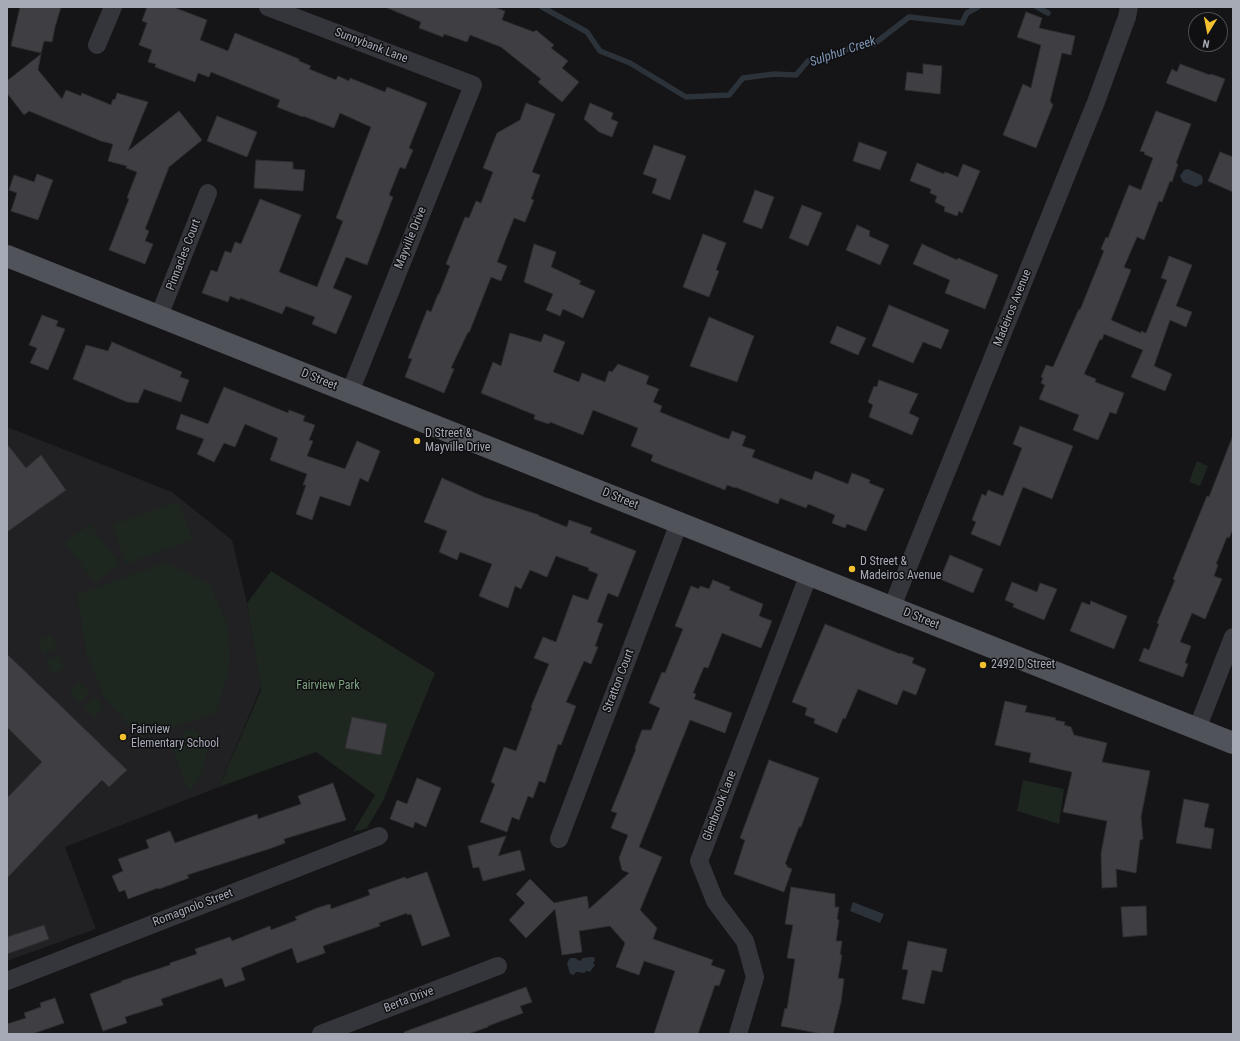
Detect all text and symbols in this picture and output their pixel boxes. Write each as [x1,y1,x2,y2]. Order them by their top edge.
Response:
north arrow [1188,12,1228,52]
street label: Sunnybank Lane [332,25,410,67]
water label: Sulphur Creek [808,33,878,71]
text: N [1202,36,1210,50]
street label: Mayville Drive [392,205,430,271]
street label: Pinnacles Court [164,217,204,293]
street label: Madeiros Avenue [991,268,1035,348]
street label: D Street [299,366,339,394]
place label: D Street & Mayville Drive [425,427,490,455]
marker: D Street & Mayville Drive [412,436,422,446]
street label: D Street [600,485,640,513]
place label: D Street & Madeiros Avenue [860,555,941,583]
marker: D Street & Madeiros Avenue [847,564,857,574]
street label: D Street [901,605,941,633]
street label: Stratton Court [600,647,638,715]
place label: 2492 D Street [991,658,1055,672]
marker: 2492 D Street [978,660,988,670]
park label: Fairview Park [296,679,360,693]
place label: Fairview Elementary School [131,723,219,751]
marker: Fairview Elementary School [118,732,128,742]
street label: Glenbrook Lane [700,769,740,843]
street label: Romagnolo Street [151,886,235,930]
street label: Berta Drive [382,984,436,1016]

